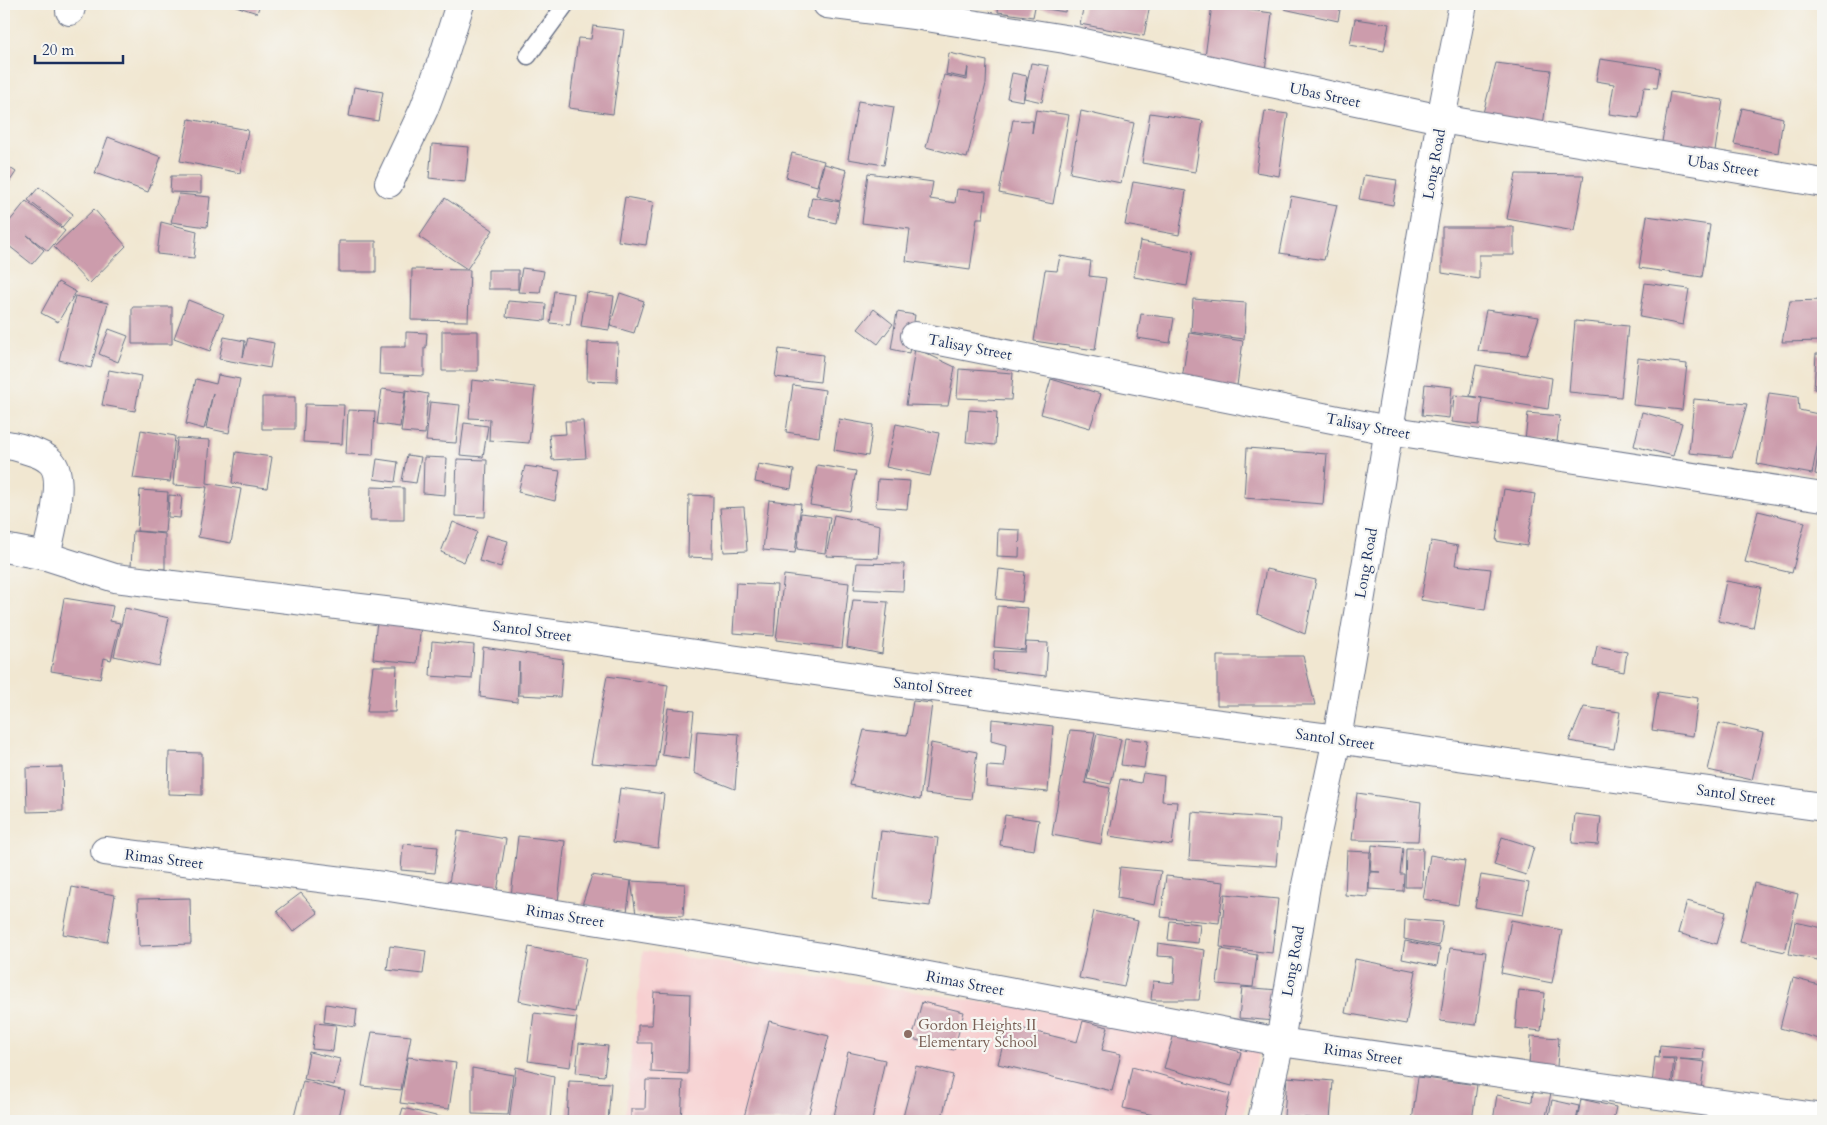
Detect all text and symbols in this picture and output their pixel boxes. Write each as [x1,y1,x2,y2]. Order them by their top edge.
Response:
scale bar [35,32,122,64]
text: 20 m [42,40,74,60]
street label: Ubas Street [1288,78,1362,112]
street label: Long Road [1418,127,1450,201]
street label: Ubas Street [1686,150,1760,182]
street label: Talisay Street [926,329,1014,365]
street label: Talisay Street [1324,408,1412,444]
street label: Long Road [1350,526,1382,600]
street label: Santol Street [491,616,573,646]
street label: Santol Street [892,672,974,702]
street label: Santol Street [1294,724,1376,754]
street label: Santol Street [1695,780,1777,810]
street label: Rimas Street [124,844,205,874]
street label: Rimas Street [524,900,606,932]
street label: Long Road [1277,924,1309,998]
street label: Rimas Street [924,966,1006,1000]
place label: Gordon Heights II Elementary School [918,1015,1037,1052]
marker: Gordon Heights II Elementary School [902,1028,914,1040]
street label: Rimas Street [1323,1039,1404,1069]

